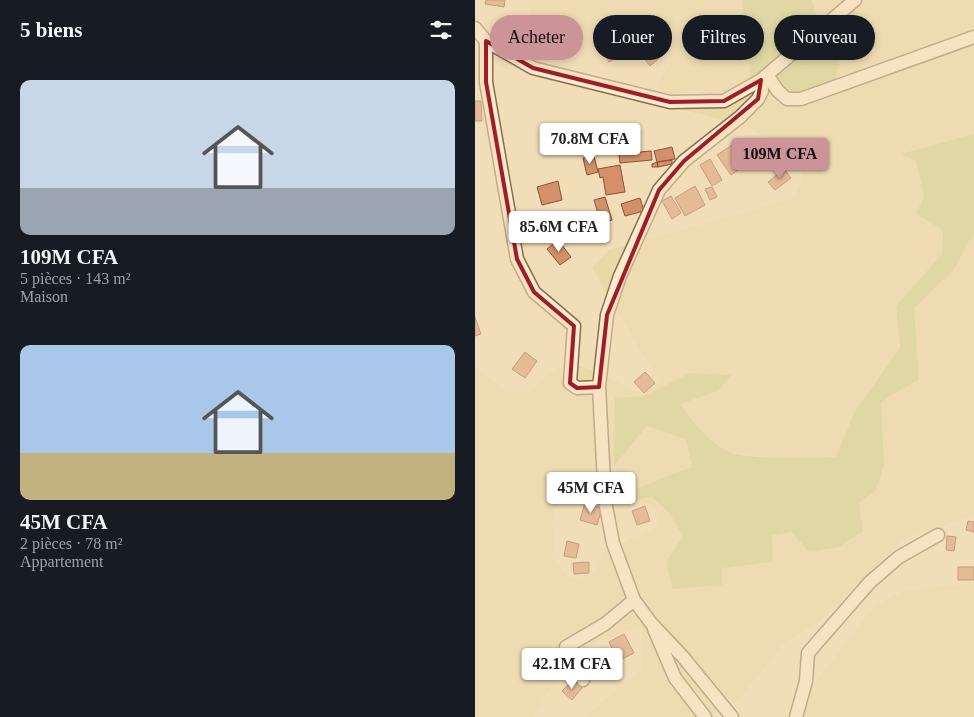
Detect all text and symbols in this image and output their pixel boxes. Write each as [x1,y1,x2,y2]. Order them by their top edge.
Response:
chip: Acheter [490,15,583,60]
chip: Louer [593,15,672,60]
chip: Filtres [682,15,764,60]
chip: Nouveau [774,15,875,60]
icon: filters [427,16,455,44]
text: 5 biens [20,18,82,42]
icon: home [193,112,283,202]
pin: 70.8M CFA [533,122,647,165]
text: 70.8M CFA [551,130,629,147]
pin: 109M CFA [728,138,832,180]
text: 109M CFA [743,145,817,162]
pin: 85.6M CFA [502,210,616,253]
text: 85.6M CFA [520,218,598,235]
text: 109M CFA [20,245,118,269]
text: 5 pièces · 143 m² [20,270,131,287]
text: Maison [20,288,68,305]
icon: home [193,377,283,467]
pin: 45M CFA [545,472,637,514]
text: 45M CFA [558,479,624,496]
text: 45M CFA [20,510,108,534]
text: 2 pièces · 78 m² [20,535,123,552]
text: Appartement [20,553,104,570]
pin: 42.1M CFA [515,648,629,690]
text: 42.1M CFA [533,655,611,672]

